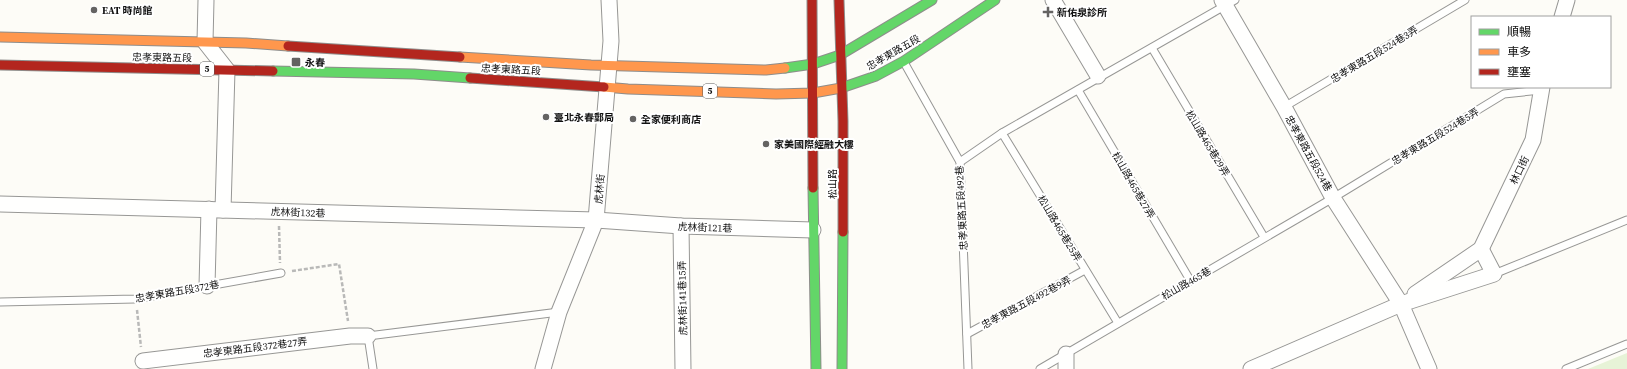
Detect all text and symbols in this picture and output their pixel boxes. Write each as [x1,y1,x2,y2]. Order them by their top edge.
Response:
place label: EAT 時尚館 [102,4,152,17]
marker: EAT 時尚館 [89,5,99,15]
marker: 新佑泉診所 [1042,6,1054,18]
place label: 新佑泉診所 [1057,6,1107,19]
legend [1471,16,1611,88]
street label: 忠孝東路五段524巷3弄 [1328,23,1420,86]
text: 順暢 [1507,24,1531,40]
street label: 忠孝東路五段 [864,32,922,73]
text: 車多 [1507,44,1531,60]
street label: 忠孝東路五段 [132,50,192,65]
marker: 永春 [290,56,302,68]
place label: 永春 [305,56,325,69]
street label: 忠孝東路五段 [481,61,541,78]
road number: 5 [200,62,214,76]
text: 壅塞 [1507,64,1531,80]
road number: 5 [703,84,717,98]
street label: 忠孝東路五段524巷5弄 [1389,105,1481,168]
street label: 松山路465巷29弄 [1183,108,1232,179]
place label: 臺北永春郵局 [554,111,614,124]
marker: 臺北永春郵局 [541,112,551,122]
place label: 全家便利商店 [641,113,701,126]
street label: 忠孝東路五段524巷 [1282,113,1335,194]
marker: 全家便利商店 [628,114,638,124]
place label: 家美國際經融大樓 [774,138,854,151]
marker: 家美國際經融大樓 [761,139,771,149]
street label: 松山路465巷27弄 [1109,150,1158,221]
street label: 林口街 [1507,154,1532,187]
street label: 忠孝東路五段492巷 [953,165,970,251]
street label: 松山路 [826,169,839,199]
street label: 虎林街 [592,174,607,205]
street label: 松山路465巷25弄 [1035,193,1084,264]
street label: 虎林街132巷 [270,205,326,220]
street label: 虎林街121巷 [677,220,733,235]
street label: 虎林街141巷15弄 [675,260,690,336]
street label: 松山路465巷 [1159,264,1213,303]
street label: 忠孝東路五段492巷9弄 [979,273,1073,332]
street label: 忠孝東路五段372巷 [134,278,220,305]
street label: 忠孝東路五段372巷27弄 [202,335,308,360]

